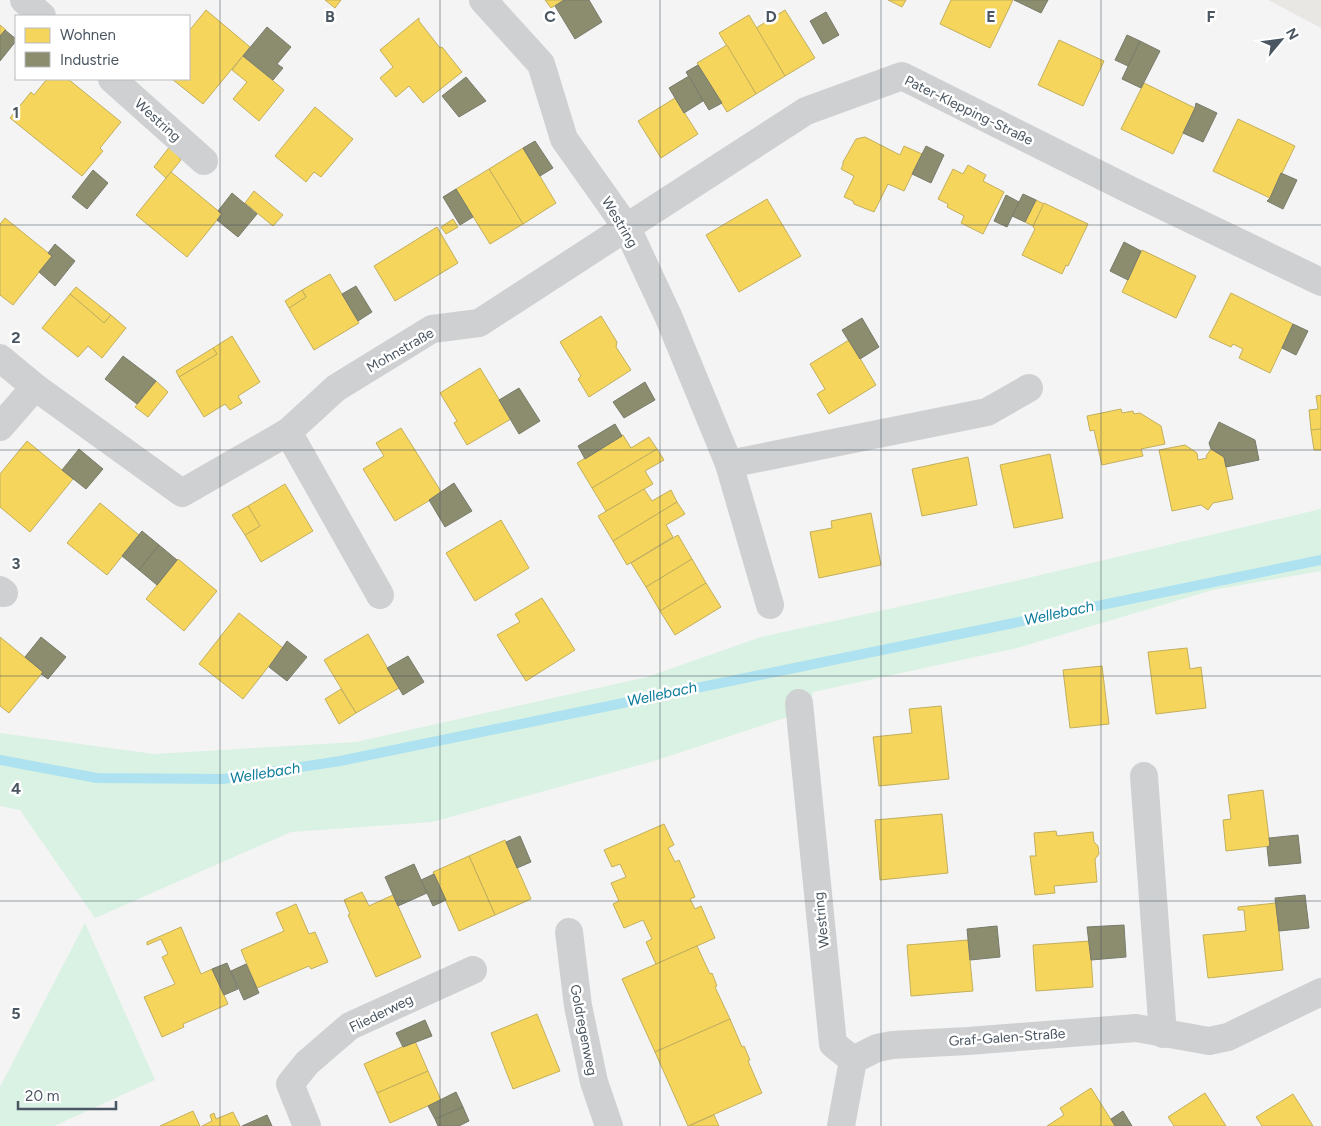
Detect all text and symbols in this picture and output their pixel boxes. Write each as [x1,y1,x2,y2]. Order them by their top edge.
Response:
text: B [325,7,335,26]
text: C [544,7,556,26]
text: D [765,7,777,26]
text: E [986,7,996,26]
text: F [1207,7,1216,26]
legend [15,15,190,80]
north arrow [1256,15,1306,65]
text: N [1282,25,1302,43]
text: Wohnen [60,26,116,44]
text: Industrie [60,51,119,69]
street label: Pater-Klepping-Straße [902,72,1036,149]
street label: Westring [131,95,184,146]
text: 1 [13,103,19,122]
street label: Westring [598,194,641,251]
street label: Mohnstraße [364,324,437,377]
text: 2 [11,328,21,347]
text: 3 [12,554,21,573]
water label: Wellebach [1022,597,1096,629]
water label: Wellebach [625,678,699,710]
water label: Wellebach [229,759,301,787]
text: 4 [11,779,21,798]
street label: Westring [810,891,833,949]
street label: Goldregenweg [566,983,601,1077]
street label: Fliederweg [347,991,416,1036]
text: 5 [11,1004,21,1023]
street label: Graf-Galen-Straße [948,1025,1066,1050]
scale bar [18,1078,115,1110]
text: 20 m [25,1087,59,1105]

